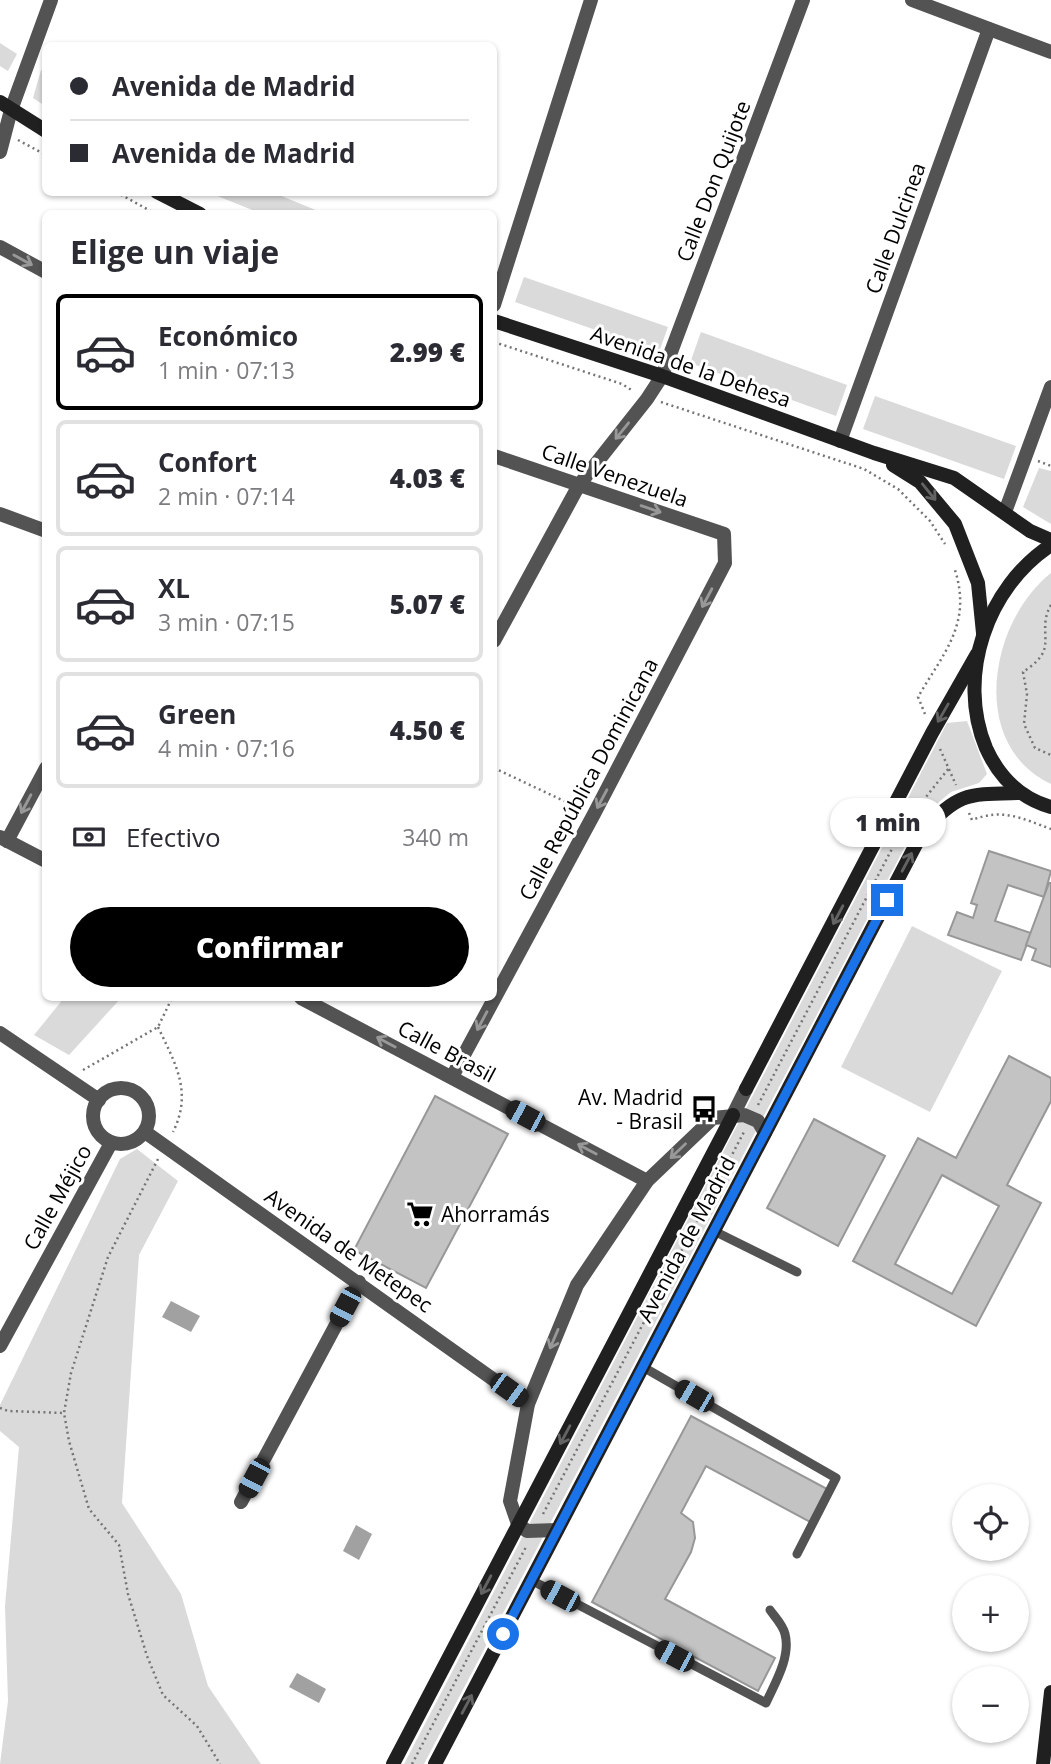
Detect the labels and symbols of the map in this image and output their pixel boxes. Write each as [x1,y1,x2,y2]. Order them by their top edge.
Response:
street label: Calle Don Quijote [669,96,757,266]
street label: Calle Dulcinea [858,158,932,298]
one-way arrow [12,253,32,267]
street label: Avenida de la Dehesa [587,319,795,413]
one-way arrow [614,421,629,440]
street label: Calle Venezuela [538,437,692,513]
one-way arrow [921,483,936,501]
one-way arrow [640,504,662,516]
one-way arrow [700,587,714,607]
street label: Calle República Dominicana [512,653,664,905]
one-way arrow [936,703,950,723]
one-way arrow [594,788,608,809]
one-way arrow [19,794,33,814]
callout: 1 min [829,799,945,848]
one-way arrow [901,852,915,873]
route end [871,884,903,916]
one-way arrow [831,904,845,924]
one-way arrow [475,1010,488,1031]
street label: Calle Brasil [393,1013,501,1089]
one-way arrow [376,1035,397,1049]
place label: Av. Madrid - Brasil [578,1083,683,1135]
bus stop icon: Av. Madrid - Brasil [689,1094,719,1124]
car [502,1097,549,1135]
street label: Calle Méjico [16,1139,98,1255]
one-way arrow [577,1142,598,1155]
one-way arrow [670,1143,687,1160]
street label: Avenida de Madrid [630,1151,742,1327]
street label: Avenida de Metepec [260,1182,438,1318]
supermarket icon: Ahorramás [405,1199,435,1229]
place label: Ahorramás [441,1200,550,1228]
car [326,1284,365,1330]
one-way arrow [547,1328,560,1350]
car [486,1369,533,1411]
car [671,1376,718,1416]
one-way arrow [557,1425,571,1445]
car [235,1455,274,1501]
one-way arrow [479,1574,492,1595]
car [537,1577,584,1615]
route start [487,1618,519,1650]
car [651,1637,698,1675]
one-way arrow [460,1694,474,1714]

